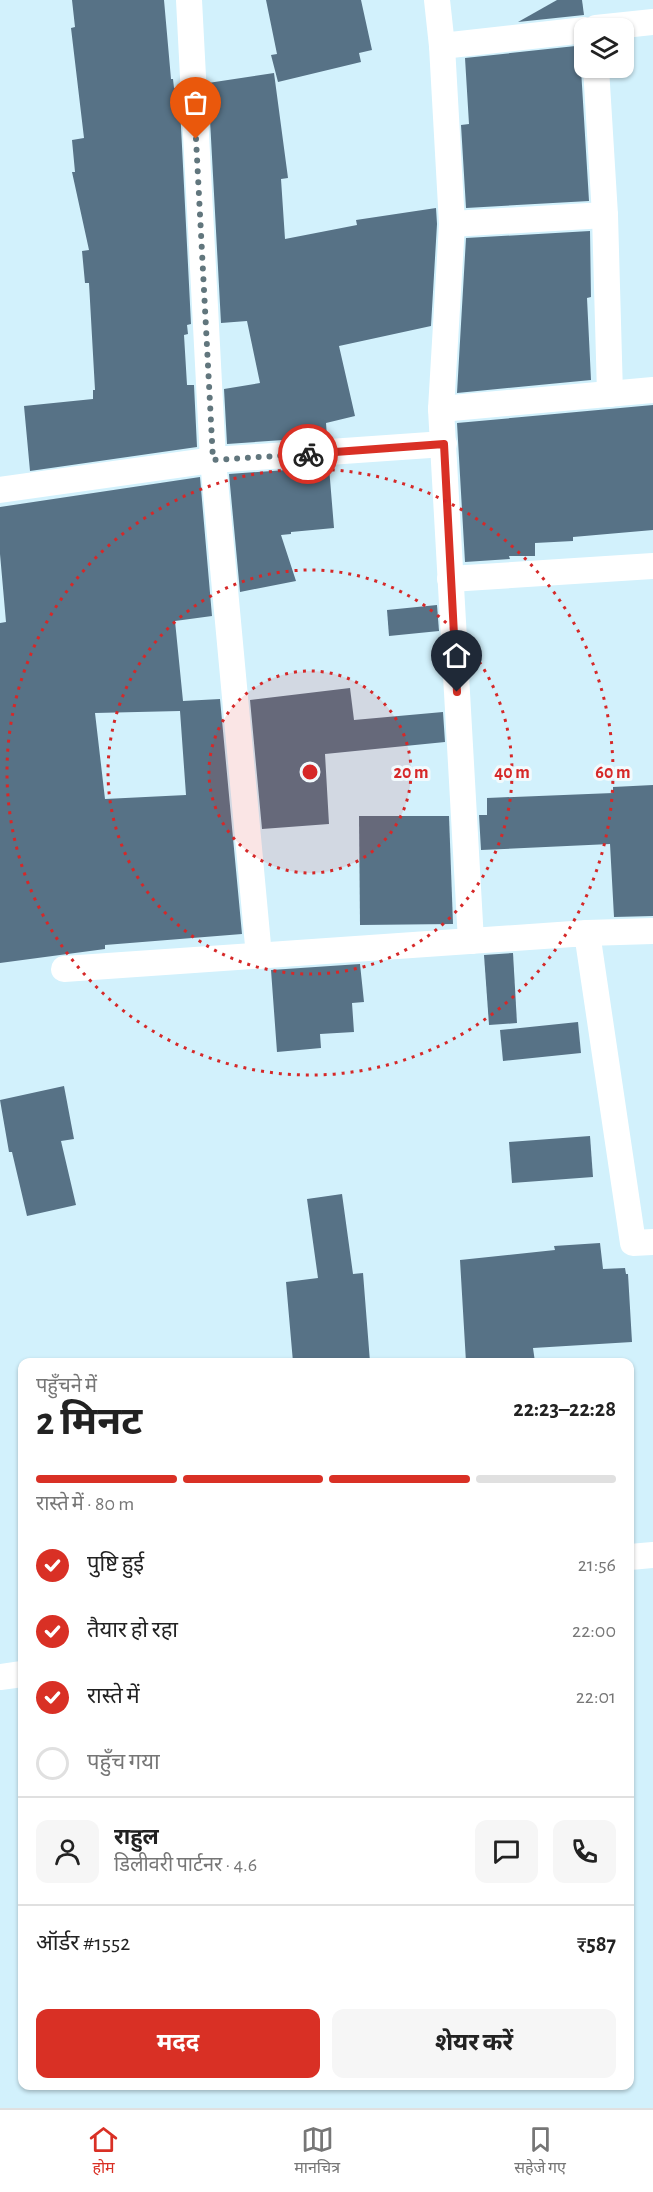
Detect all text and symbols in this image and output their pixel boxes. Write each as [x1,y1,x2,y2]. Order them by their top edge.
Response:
map controls [574,18,634,78]
button: layers [574,18,634,78]
pin [170,77,221,139]
icon: bag [179,86,212,119]
courier [278,424,338,484]
icon: bike [292,438,325,471]
pin [431,630,482,692]
icon: home [440,639,473,672]
centre of rings [300,762,320,782]
text: 20 m [393,764,429,782]
text: 40 m [494,764,530,782]
text: 60 m [595,764,631,782]
text: पहुँचने में [36,1376,97,1396]
text: 22:23–22:28 [513,1398,616,1420]
text: 2 मिनट [36,1403,142,1442]
text: रास्ते में · 80 m [36,1494,134,1514]
icon: check [36,1549,69,1582]
text: पुष्टि हुई [87,1553,144,1575]
text: 21:56 [578,1555,616,1575]
icon: check [36,1615,69,1648]
text: तैयार हो रहा [87,1619,178,1641]
text: 22:00 [572,1621,616,1641]
icon: check [36,1681,69,1714]
text: रास्ते में [87,1685,140,1707]
text: 22:01 [576,1687,616,1707]
text: पहुँच गया [87,1751,160,1773]
button: person [36,1820,99,1883]
button: chat [475,1820,538,1883]
button: phone [553,1820,616,1883]
text: राहुल [114,1826,159,1848]
text: डिलीवरी पार्टनर · 4.6 [114,1855,257,1875]
text: ऑर्डर #1552 [36,1932,130,1954]
text: ₹587 [577,1933,616,1955]
button: मदद [36,2009,320,2078]
button: शेयर करें [332,2009,616,2078]
tab: होम [87,2123,120,2180]
tab: मानचित्र [294,2123,340,2180]
tab: सहेजे गए [514,2123,566,2180]

